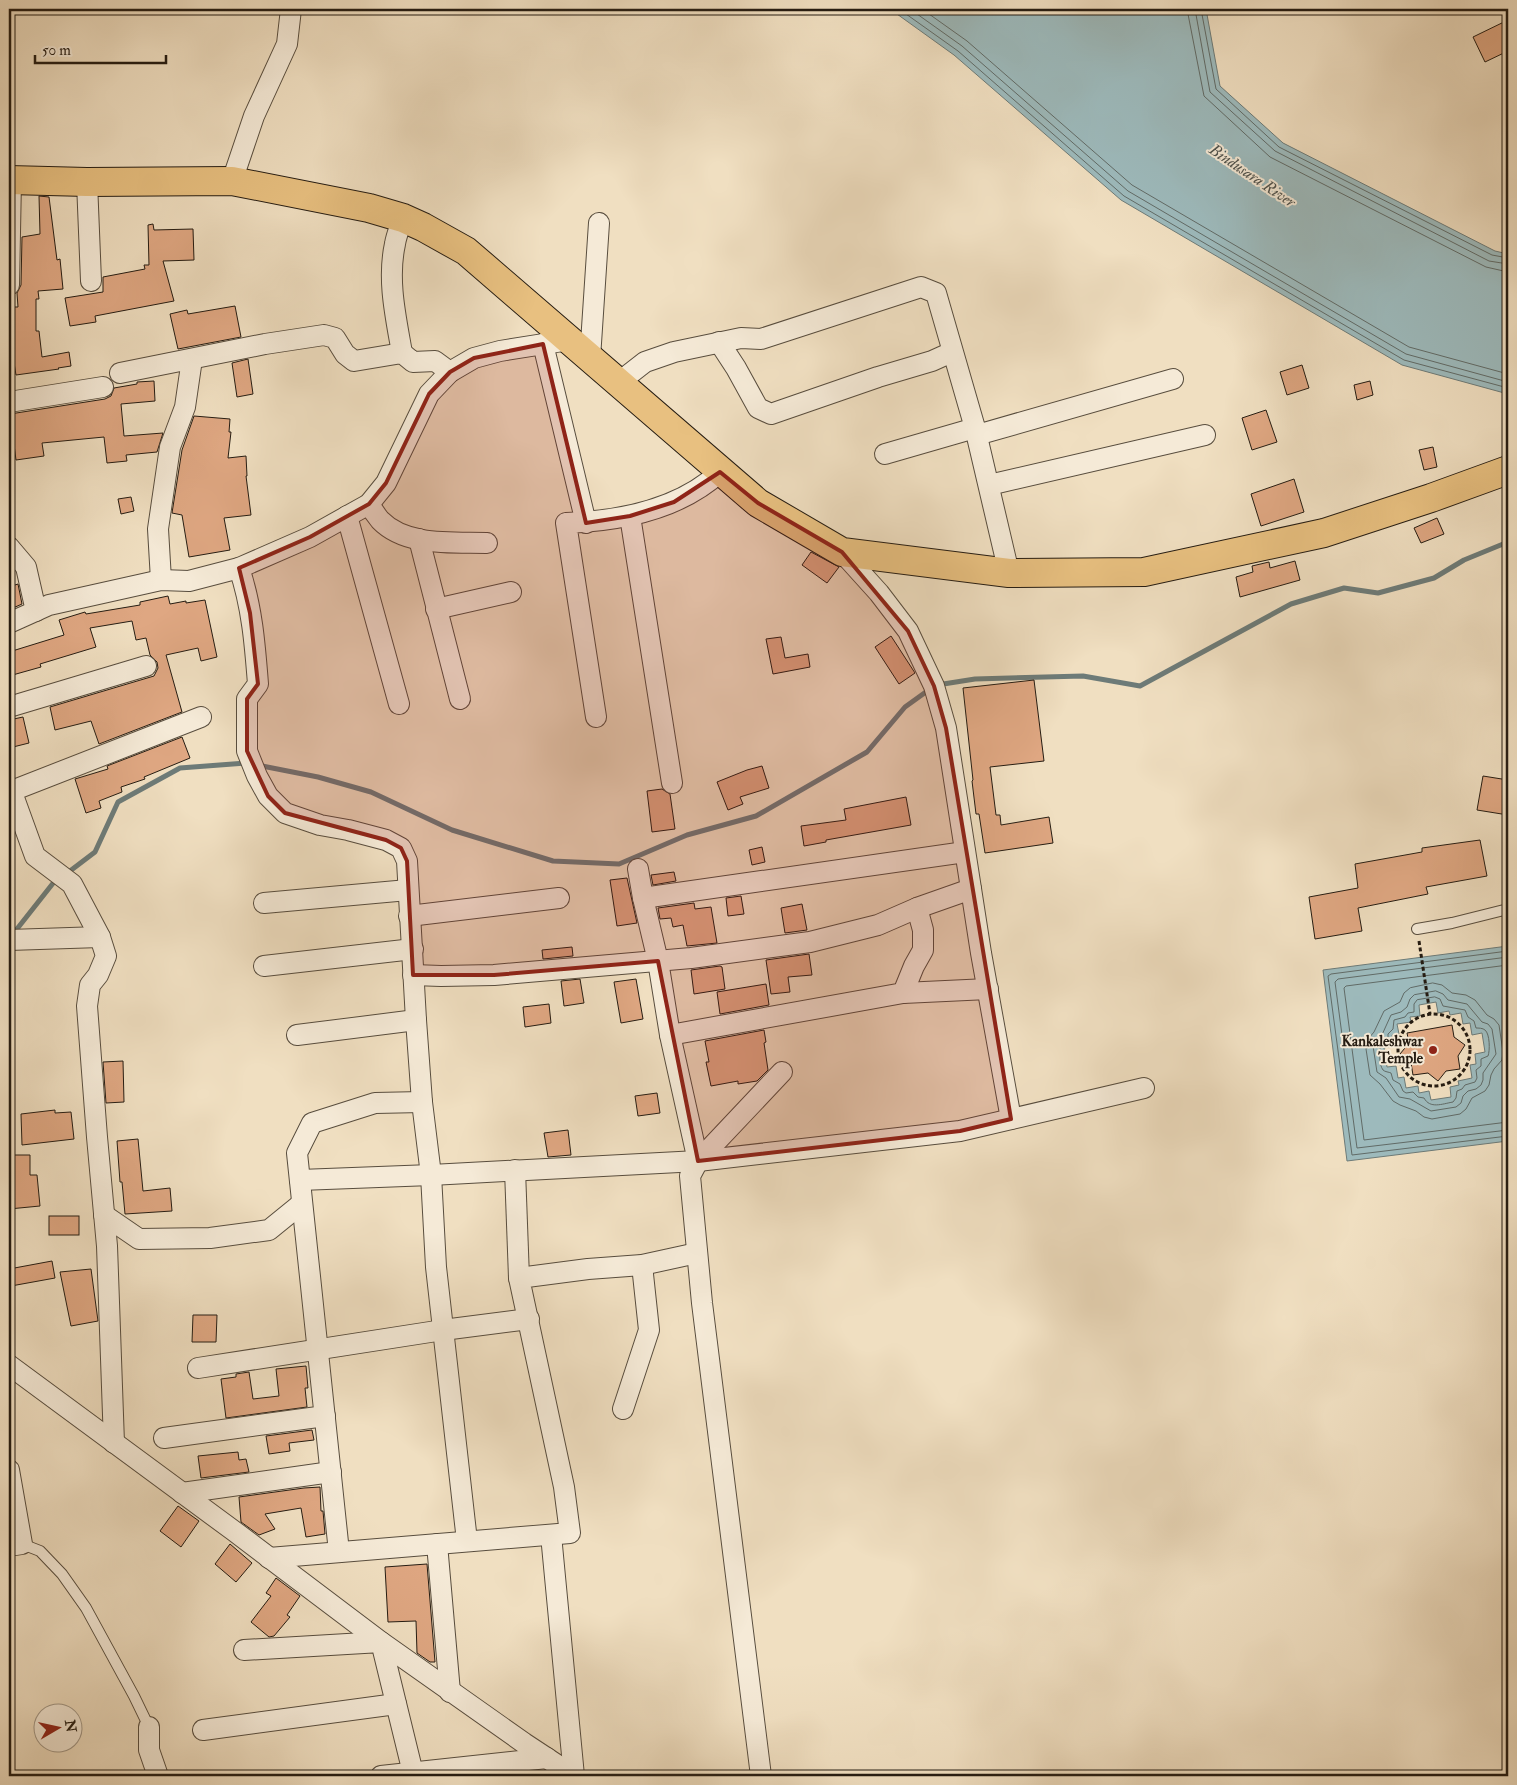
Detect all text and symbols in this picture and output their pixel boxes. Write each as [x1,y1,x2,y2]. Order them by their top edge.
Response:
scale bar [35,32,166,64]
text: 50 m [42,41,71,60]
water label: Bindusara River [1205,139,1300,213]
place label: Kankaleshwar Temple [1342,1032,1424,1069]
marker: Kankaleshwar Temple [1427,1044,1439,1056]
north arrow [32,1702,82,1752]
text: N [61,1718,80,1734]

